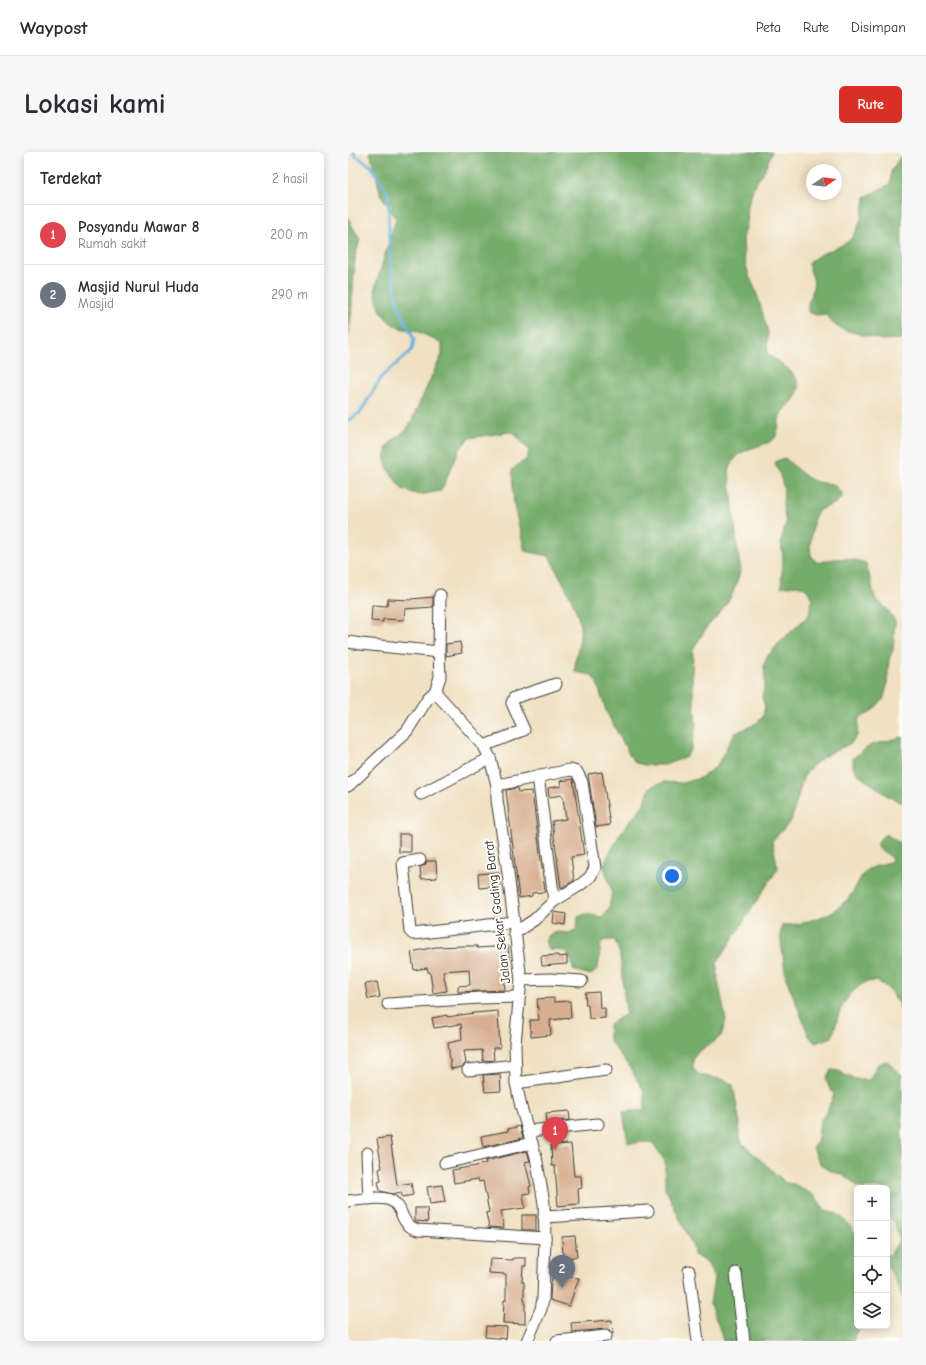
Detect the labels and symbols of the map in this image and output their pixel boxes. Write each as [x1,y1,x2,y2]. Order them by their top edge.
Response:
north arrow [806,164,842,200]
street label: Jalan Sekar Gading Barat [481,838,513,984]
your location [662,866,682,886]
pin: 1 [542,1117,568,1150]
pin: 2 [549,1255,575,1288]

